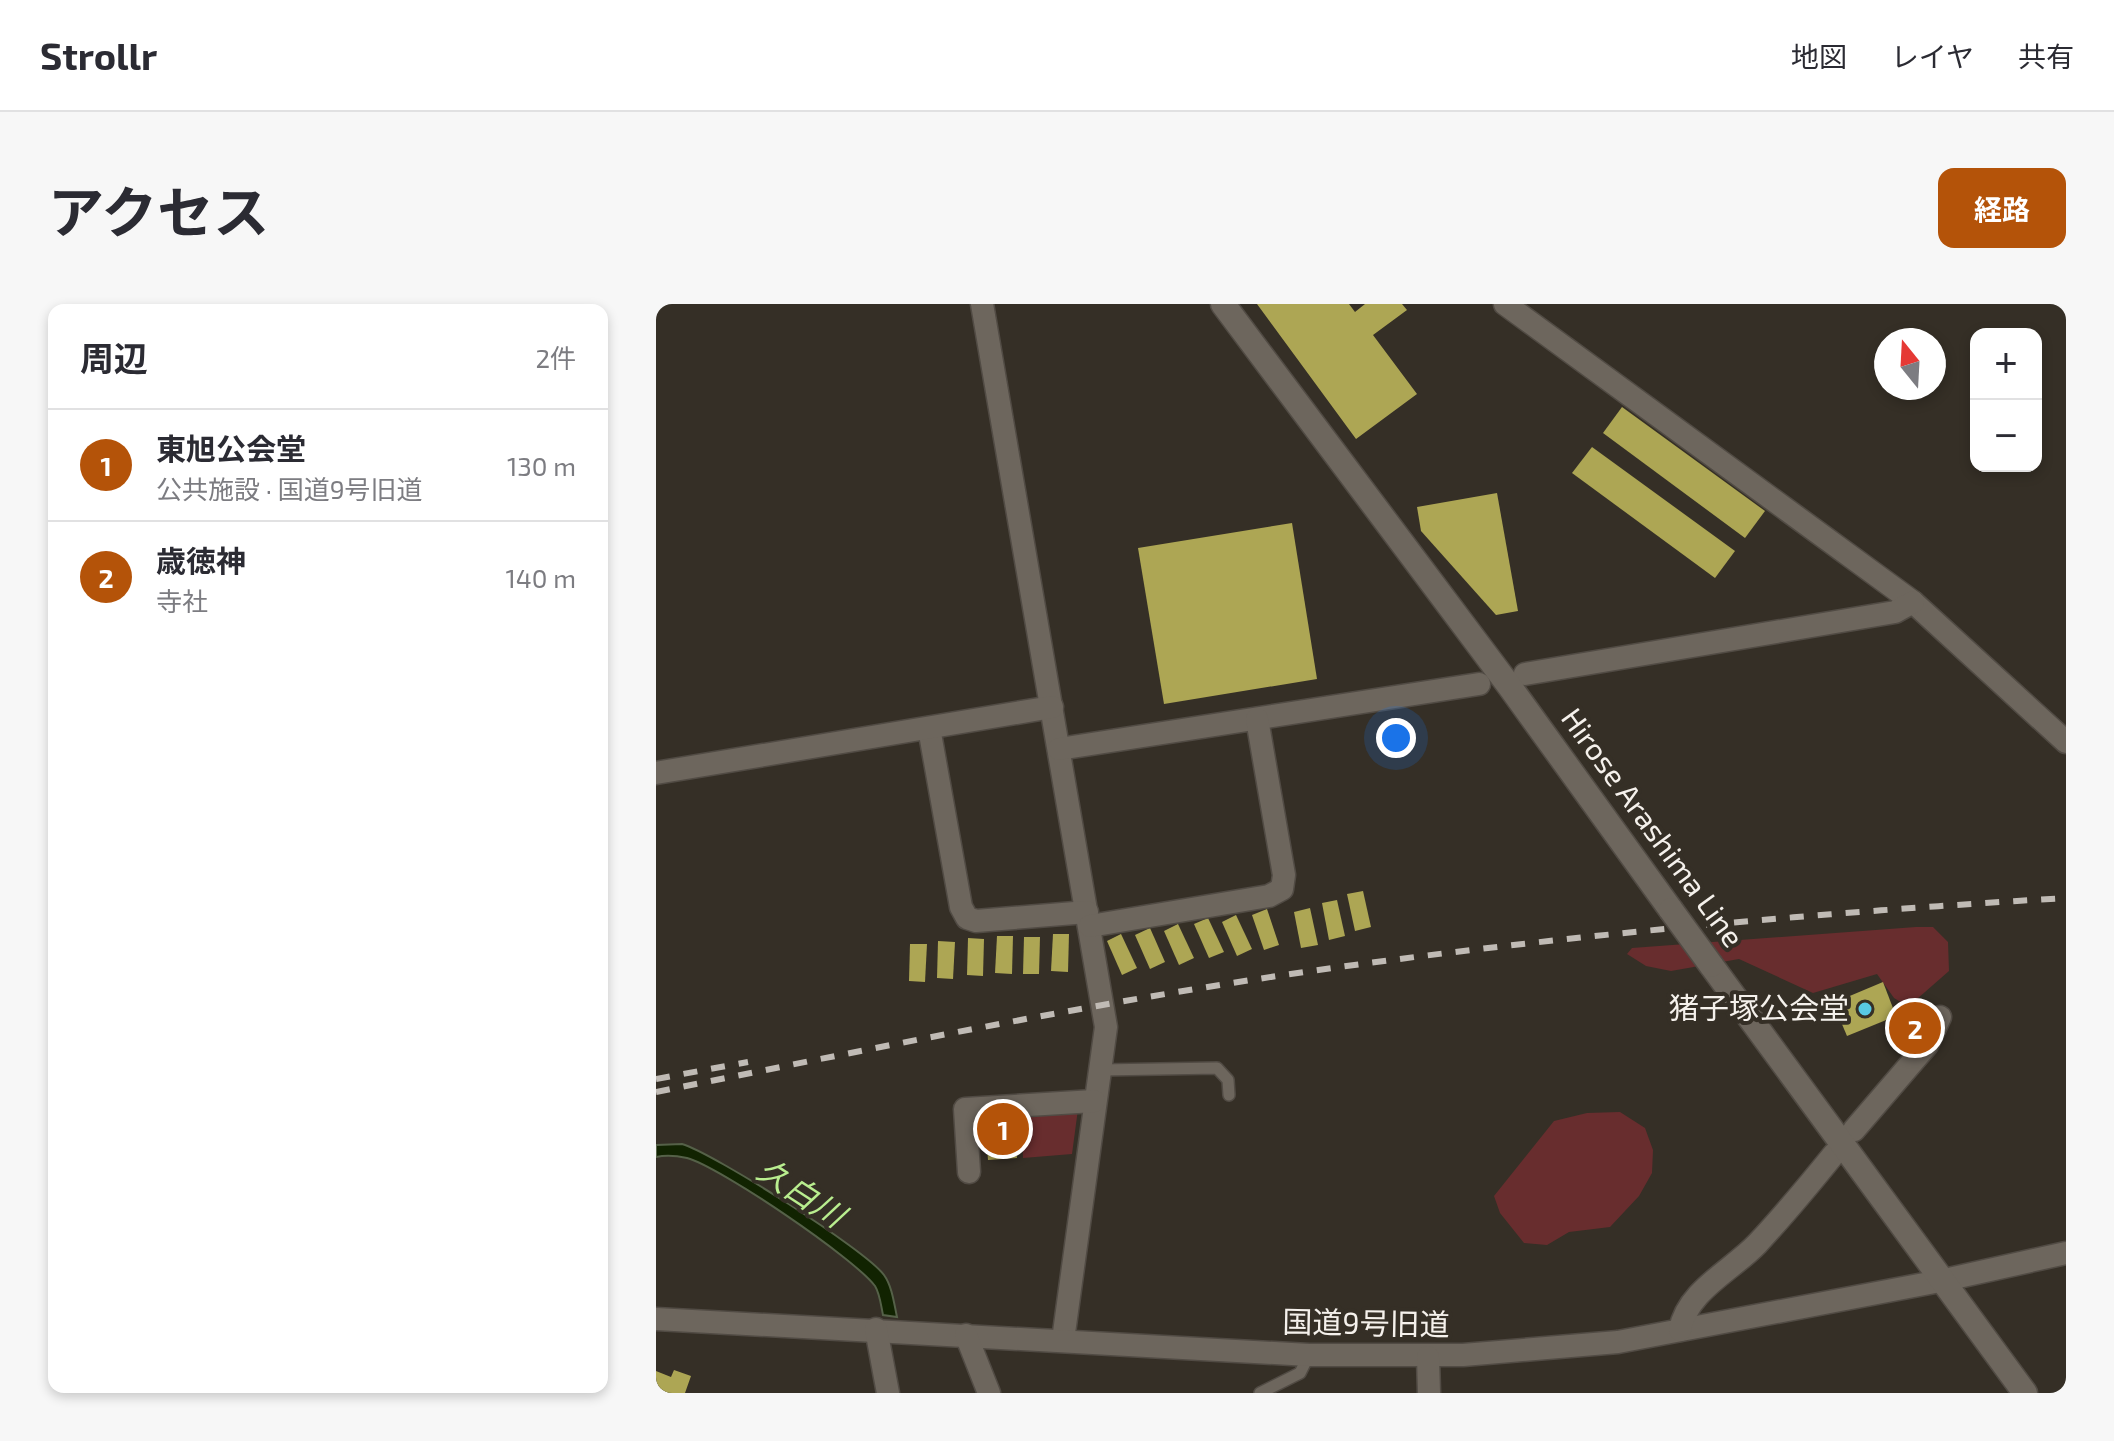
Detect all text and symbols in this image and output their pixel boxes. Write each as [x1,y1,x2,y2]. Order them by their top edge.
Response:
text: Strollr [40,32,157,78]
text: 地図 [1791,39,1847,73]
text: レイヤ [1891,39,1974,73]
text: 共有 [2018,39,2074,73]
button: 経路 [1938,168,2066,248]
text: アクセス [48,177,269,244]
north arrow [1874,328,1946,400]
map controls [1970,328,2042,472]
button: + [1970,328,2042,400]
text: 周辺 [80,337,148,378]
text: 2件 [535,342,576,373]
button: − [1970,400,2042,472]
text: 東旭公会堂 [156,430,306,466]
text: 1 [100,450,112,481]
text: 130 m [507,450,576,481]
text: 公共施設 · 国道9号旧道 [156,473,423,504]
text: 歳徳神 [156,542,246,578]
text: 2 [98,562,114,593]
text: 140 m [505,562,576,593]
text: 寺社 [156,585,208,616]
street label: Hirose Arashima Line [1555,700,1752,953]
your location [1376,718,1416,758]
place label: 猪子塚公会堂 [1669,989,1849,1025]
pin: 2 [1889,998,1941,1058]
marker: 猪子塚公会堂 [1856,1000,1874,1018]
pin: 1 [977,1099,1029,1159]
water label: 久白川 [751,1149,855,1235]
street label: 国道9号旧道 [1282,1303,1450,1341]

